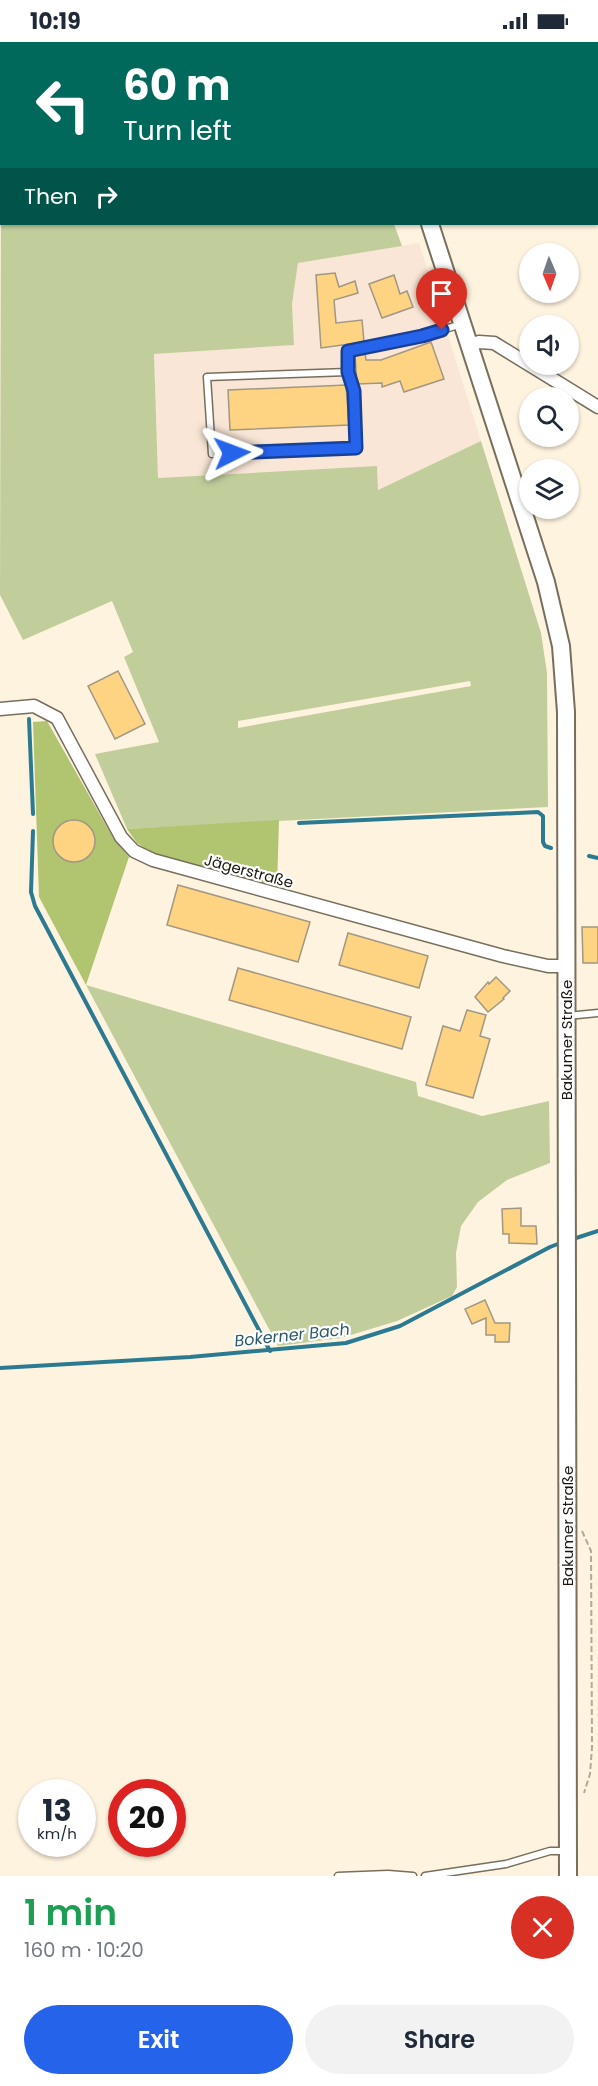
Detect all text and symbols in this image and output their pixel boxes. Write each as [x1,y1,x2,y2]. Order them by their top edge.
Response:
text: 10:19 [30,6,81,37]
text: 60 m [123,56,231,115]
icon: left [24,66,102,144]
text: Turn left [123,112,232,149]
icon: right [90,180,123,213]
text: Then [24,181,78,212]
north arrow [519,243,579,303]
map controls [519,243,579,519]
pin [416,268,467,330]
icon: arrive [425,277,458,310]
button: sound [519,315,579,375]
button: search [519,387,579,447]
position arrow [200,421,264,485]
button: layers [519,459,579,519]
street label: Jägerstraße [202,849,296,893]
street label: Bakumer Straße [556,980,577,1100]
water label: Bokerner Bach [233,1318,351,1352]
street label: Bakumer Straße [557,1466,578,1586]
speed limit sign: 20 [108,1779,186,1857]
text: 13 [42,1789,72,1832]
text: km/h [37,1823,77,1844]
text: 1 min [24,1887,117,1938]
button: close [511,1896,574,1959]
text: 160 m · 10:20 [24,1936,144,1964]
button: Exit [24,2005,293,2074]
button: Share [305,2005,574,2074]

